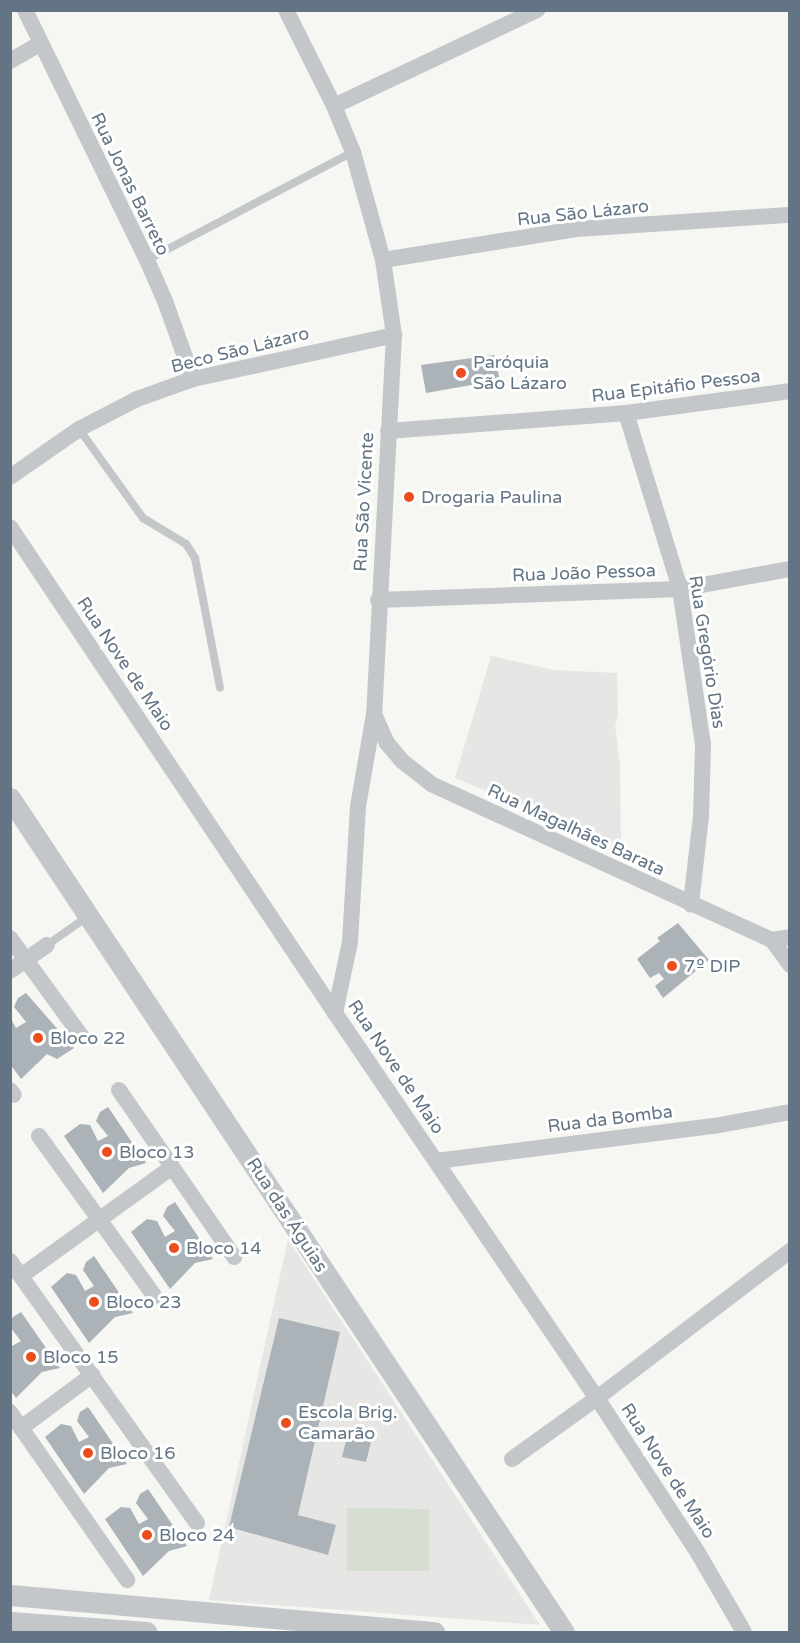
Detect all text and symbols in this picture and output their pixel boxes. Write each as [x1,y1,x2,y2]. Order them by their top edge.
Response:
street label: Rua Jonas Barreto [86,109,174,259]
street label: Rua São Lázaro [516,195,650,231]
street label: Beco São Lázaro [169,322,311,378]
place label: Paróquia São Lázaro [473,352,567,394]
street label: Rua Epitáfio Pessoa [590,365,762,407]
marker: Paróquia São Lázaro [454,366,468,380]
street label: Rua São Vicente [350,432,378,572]
place label: Drogaria Paulina [421,486,562,508]
marker: Drogaria Paulina [402,490,416,504]
street label: Rua João Pessoa [512,560,656,586]
street label: Rua Gregório Dias [684,574,730,730]
street label: Rua Nove de Maio [72,593,178,735]
street label: Rua Magalhães Barata [484,779,668,881]
place label: 7º DIP [684,955,740,977]
marker: 7º DIP [665,959,679,973]
street label: Rua Nove de Maio [343,996,449,1138]
place label: Bloco 22 [50,1027,126,1049]
marker: Bloco 22 [31,1031,45,1045]
street label: Rua da Bomba [546,1101,674,1137]
place label: Bloco 13 [119,1141,195,1163]
marker: Bloco 13 [100,1145,114,1159]
street label: Rua das Águias [242,1154,332,1276]
place label: Bloco 14 [186,1237,262,1259]
marker: Bloco 14 [167,1241,181,1255]
place label: Bloco 23 [106,1291,182,1313]
marker: Bloco 23 [87,1295,101,1309]
place label: Bloco 15 [43,1346,119,1368]
marker: Bloco 15 [24,1350,38,1364]
street label: Rua Nove de Maio [616,1399,720,1543]
place label: Escola Brig. Camarão [298,1402,398,1444]
marker: Escola Brig. Camarão [279,1416,293,1430]
place label: Bloco 16 [100,1442,176,1464]
marker: Bloco 16 [81,1446,95,1460]
place label: Bloco 24 [159,1524,235,1546]
marker: Bloco 24 [140,1528,154,1542]

